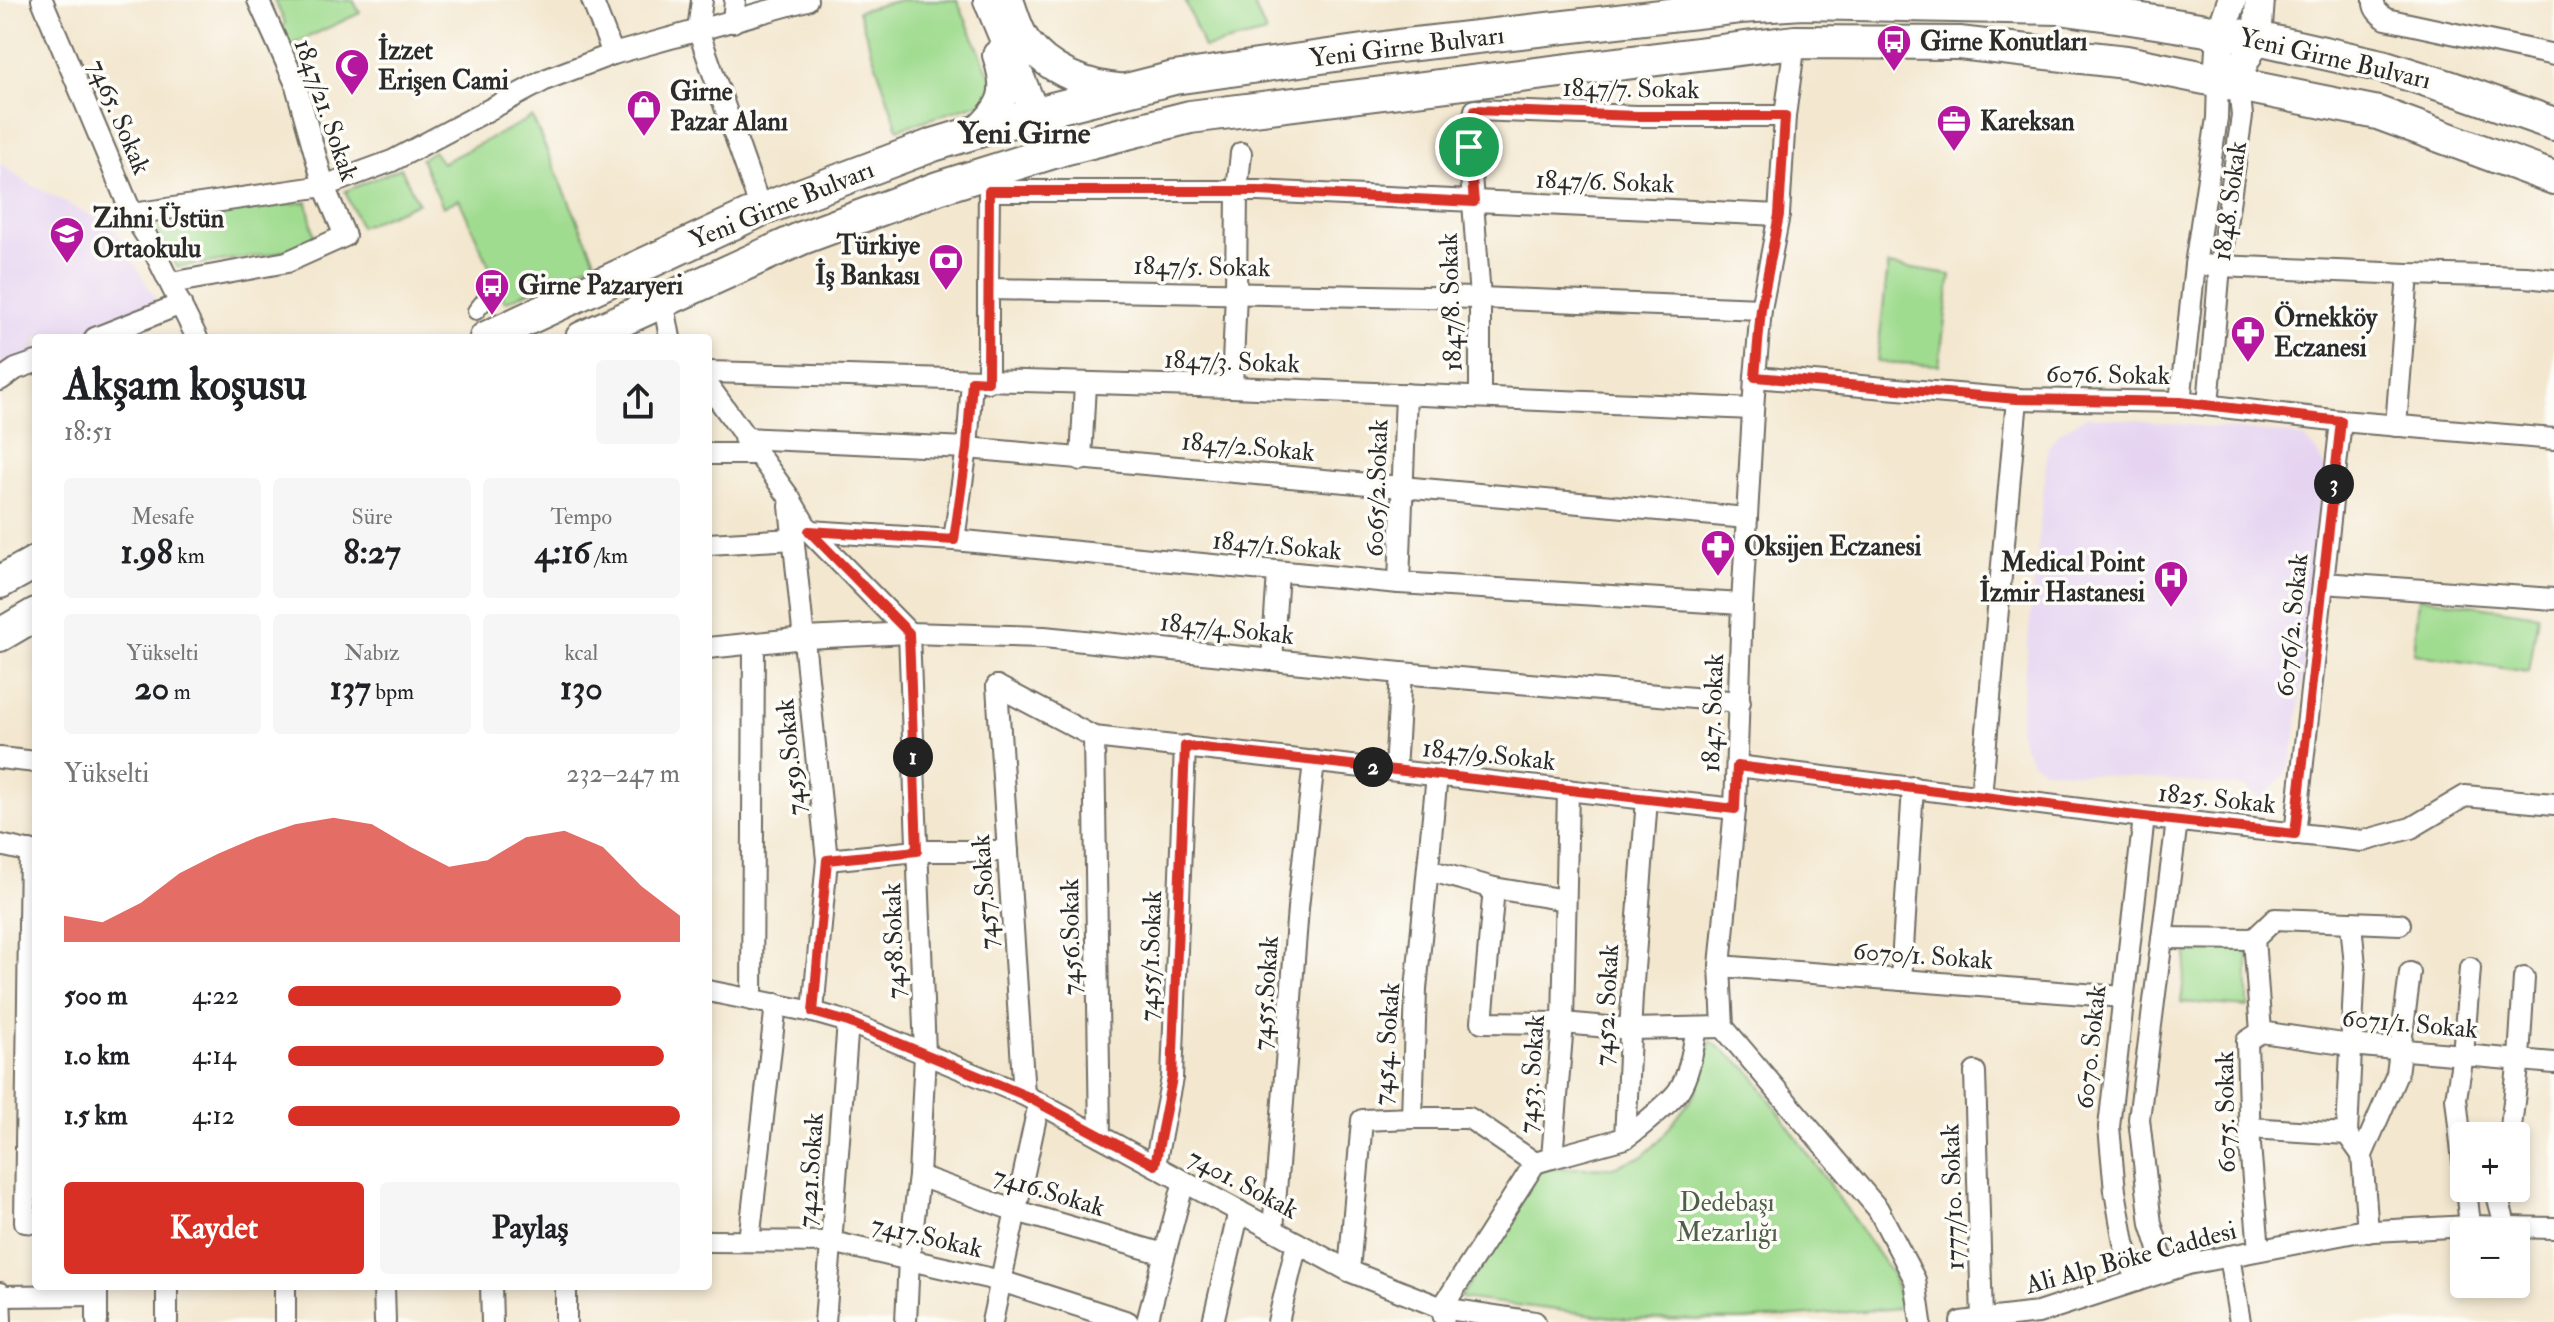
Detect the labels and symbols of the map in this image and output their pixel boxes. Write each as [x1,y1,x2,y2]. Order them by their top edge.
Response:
street label: Yeni Girne Bulvarı [1308,19,1506,75]
street label: Yeni Girne Bulvarı [2236,21,2434,97]
bus stop icon: Girne Konutları [1875,23,1913,73]
place label: Girne Konutları [1920,26,2087,58]
place label: İzzet Erişen Cami [378,33,509,97]
street label: 1847/21. Sokak [287,35,365,186]
mosque icon: İzzet Erişen Cami [333,47,371,97]
street label: 7465. Sokak [80,55,158,180]
street label: 1847/7. Sokak [1562,72,1701,106]
place label: Girne Pazar Alanı [670,76,788,138]
shop icon: Girne Pazar Alanı [625,88,663,138]
office icon: Kareksan [1935,103,1973,153]
place label: Kareksan [1980,106,2075,138]
pin [1435,113,1503,181]
district label: Yeni Girne [957,115,1091,152]
street label: 1848. Sokak [2206,139,2254,263]
street label: Yeni Girne Bulvarı [685,153,879,256]
street label: 1847/6. Sokak [1535,164,1676,200]
place label: Zihni Üstün Ortaokulu [93,202,225,265]
school or university icon: Zihni Üstün Ortaokulu [48,215,86,265]
place label: Türkiye İş Bankası [815,230,920,292]
street label: 1847/8. Sokak [1433,232,1469,372]
bank icon: Türkiye İş Bankası [927,242,965,292]
street label: 1847/5. Sokak [1133,250,1271,284]
bus stop icon: Girne Pazaryeri [473,267,511,317]
place label: Girne Pazaryeri [518,270,683,303]
place label: Örnekköy Eczanesi [2274,301,2379,364]
pharmacy icon: Örnekköy Eczanesi [2229,314,2267,364]
street label: 1847/3. Sokak [1163,344,1301,380]
street label: 6076. Sokak [2046,358,2171,392]
street label: 6065/2.Sokak [1359,418,1395,557]
street label: 1847/2.Sokak [1180,425,1317,469]
pin: 3 [2314,464,2354,504]
street label: 1847/1.Sokak [1211,524,1344,568]
pharmacy icon: Oksijen Eczanesi [1699,528,1737,578]
place label: Oksijen Eczanesi [1744,531,1922,563]
place label: Medical Point İzmir Hastanesi [1980,547,2146,609]
street label: 6076/2. Sokak [2269,551,2316,698]
hospital icon: Medical Point İzmir Hastanesi [2152,559,2190,609]
street label: 1847/4.Sokak [1158,606,1296,652]
street label: 1847. Sokak [1695,652,1731,773]
street label: 7459.Sokak [769,696,813,817]
street label: 1847/9.Sokak [1421,732,1558,778]
pin: 1 [893,737,933,777]
pin: 2 [1353,747,1393,787]
street label: 1825. Sokak [2156,777,2278,821]
street label: 7457.Sokak [965,833,1005,951]
street label: 7456.Sokak [1054,878,1088,996]
street label: 7458.Sokak [876,882,912,1000]
street label: 7455/1.Sokak [1133,889,1169,1022]
street label: 7455.Sokak [1246,934,1286,1051]
street label: 6070/1. Sokak [1852,935,1995,977]
street label: 7452. Sokak [1588,942,1626,1067]
street label: 7454. Sokak [1367,981,1407,1107]
street label: 6070. Sokak [2069,983,2113,1111]
street label: 6071/1. Sokak [2341,1002,2480,1046]
street label: 7453. Sokak [1512,1013,1552,1135]
street label: 6075. Sokak [2209,1050,2243,1173]
street label: 7421.Sokak [791,1111,831,1228]
street label: 1777/10. Sokak [1934,1123,1972,1271]
street label: 7401. Sokak [1182,1142,1304,1227]
street label: 7416.Sokak [989,1160,1109,1224]
park label: Dedebaşı Mezarlığı [1676,1187,1778,1249]
street label: 7417.Sokak [868,1209,986,1265]
street label: Ali Alp Böke Caddesi [2021,1214,2240,1303]

